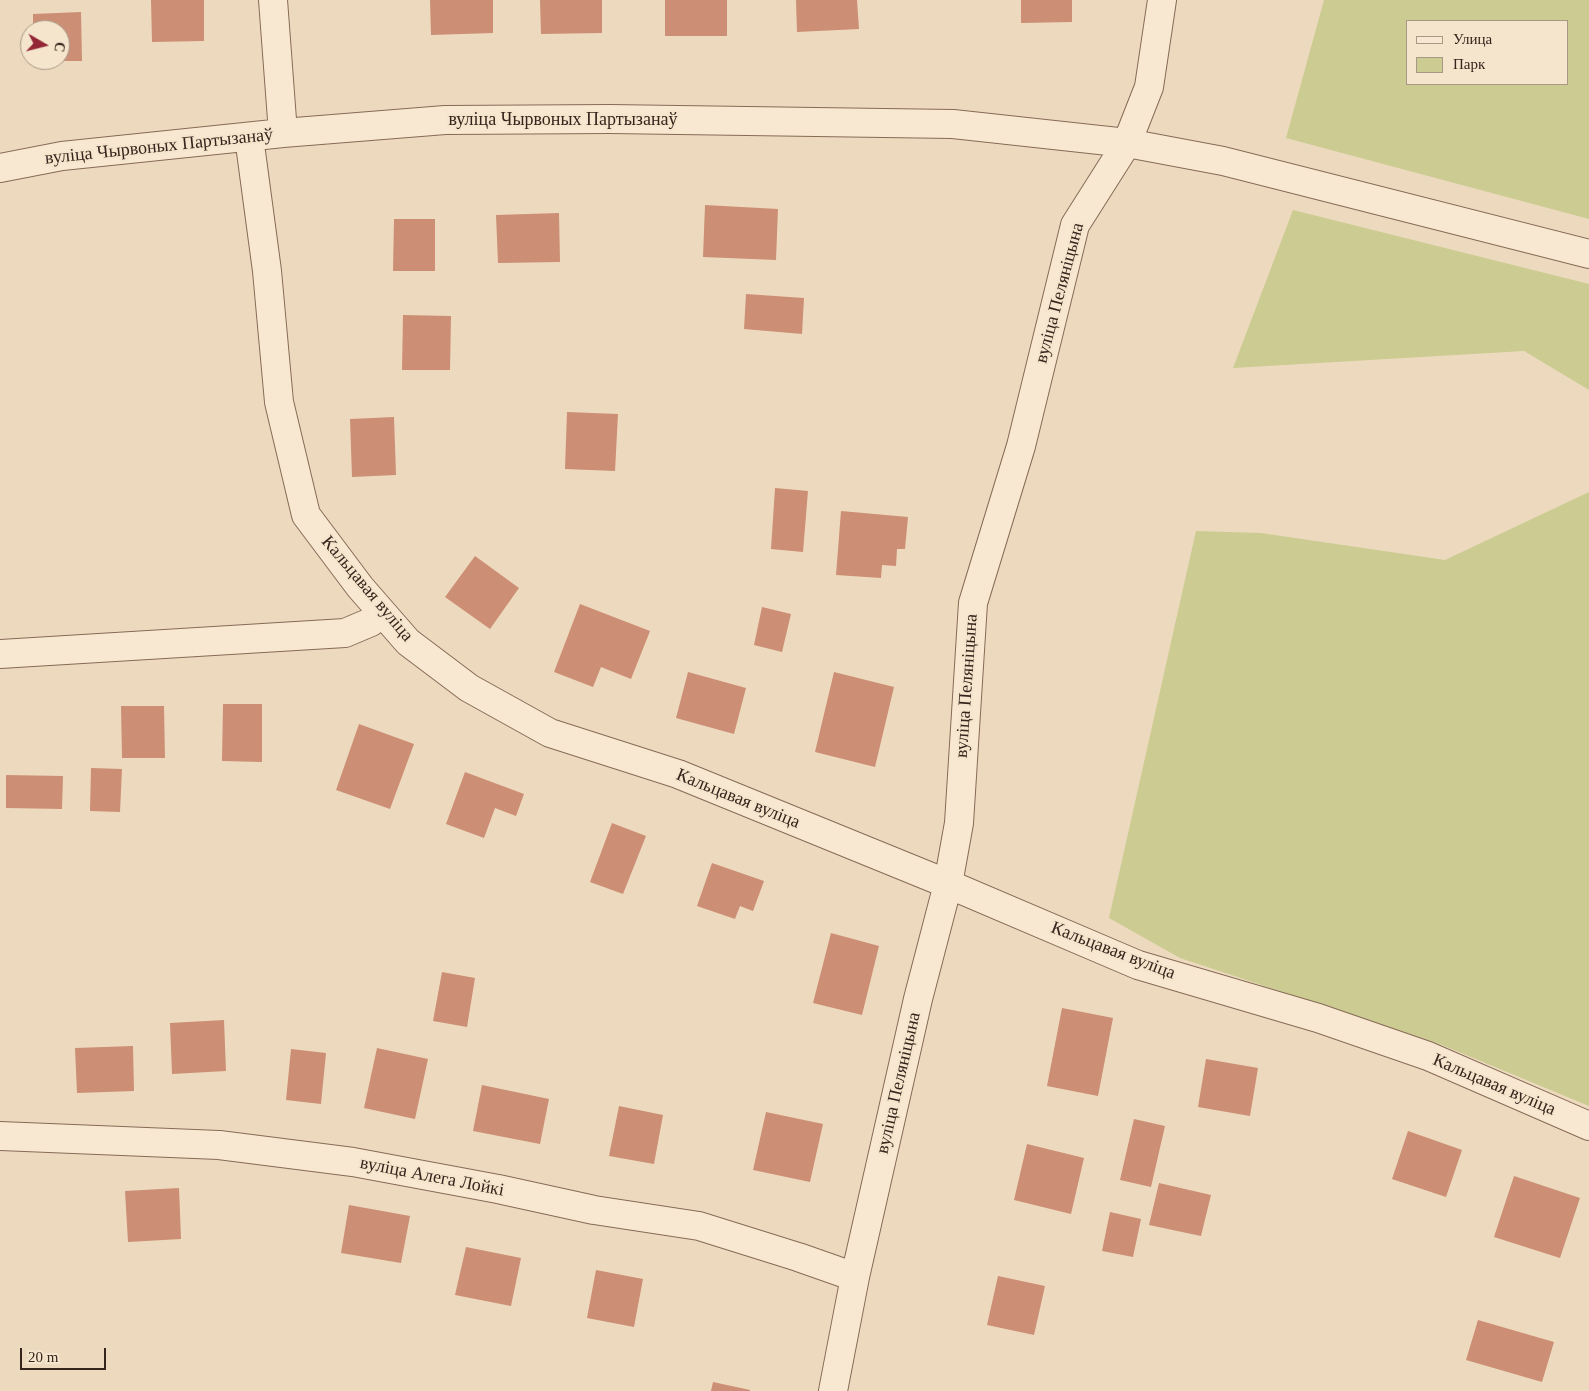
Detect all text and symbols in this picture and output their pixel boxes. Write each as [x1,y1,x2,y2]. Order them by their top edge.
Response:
north arrow [20,20,70,70]
legend [1406,20,1569,85]
text: Улица [1453,31,1492,47]
text: С [51,41,67,53]
text: Парк [1453,56,1485,72]
street label: вуліца Чырвоных Партызанаў [448,109,678,131]
street label: вуліца Чырвоных Партызанаў [44,124,274,170]
street label: вуліца Пеляніцына [1031,220,1089,366]
street label: Кальцавая вуліца [316,532,418,646]
street label: вуліца Пеляніцына [951,613,983,759]
street label: Кальцавая вуліца [673,764,803,834]
street label: Кальцавая вуліца [1048,917,1178,985]
street label: вуліца Пеляніцына [872,1010,926,1156]
street label: Кальцавая вуліца [1429,1049,1559,1121]
street label: вуліца Алега Лойкі [358,1152,506,1202]
scale bar [22,1338,109,1370]
text: 20 m [28,1349,58,1365]

